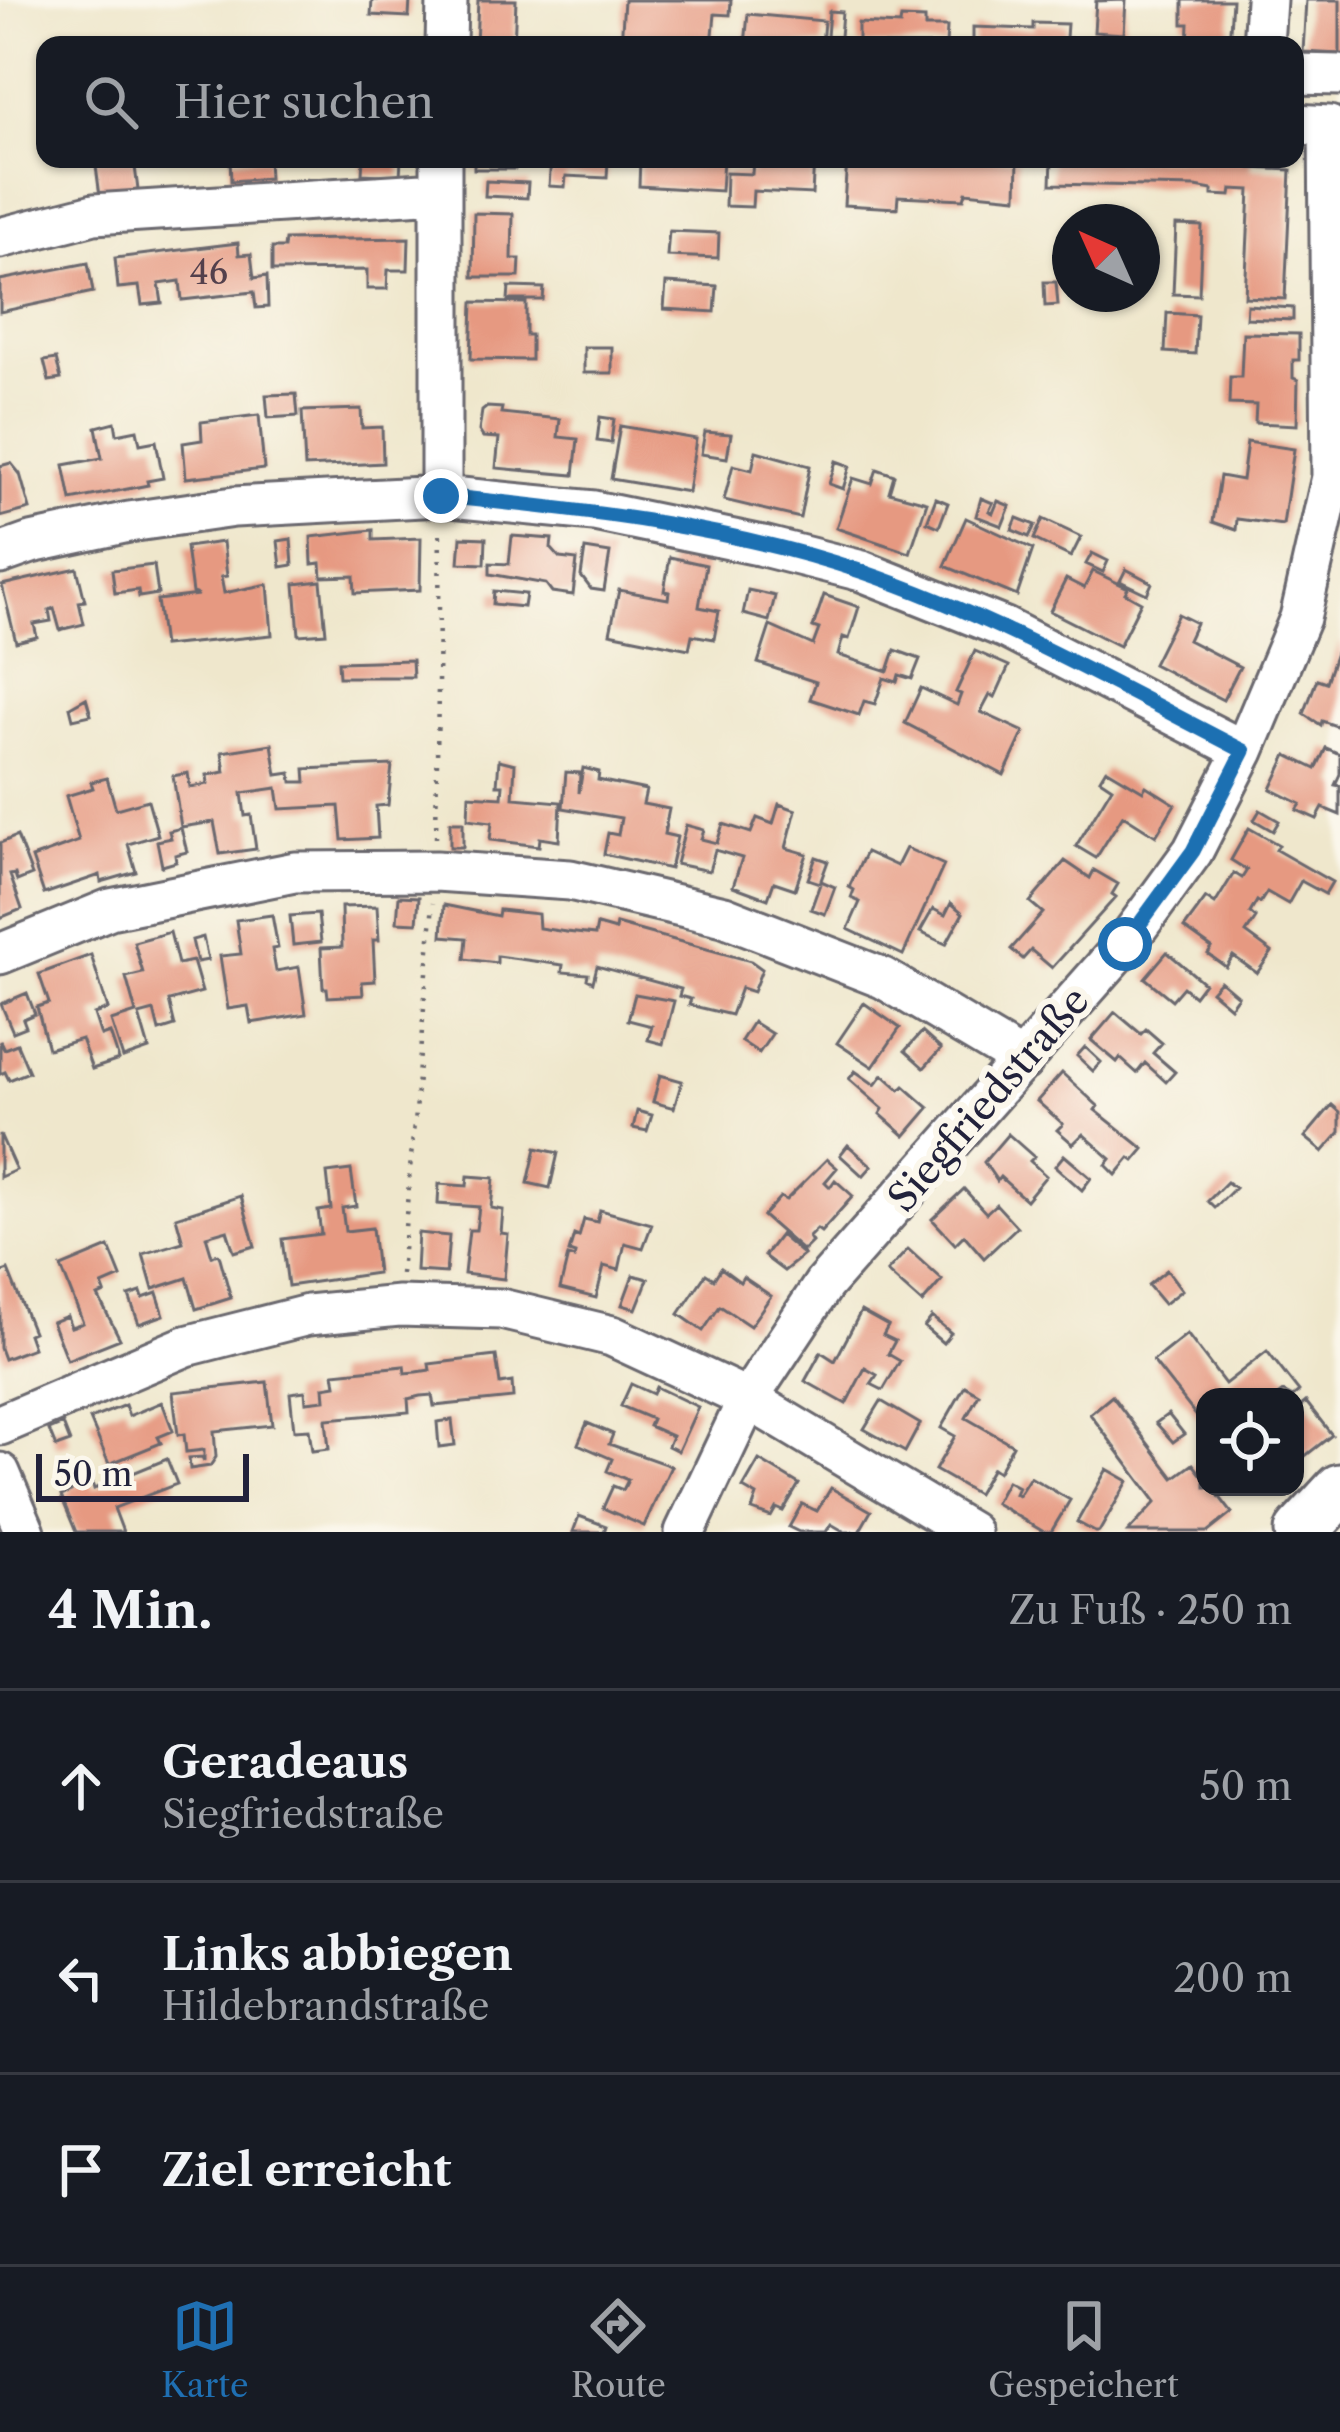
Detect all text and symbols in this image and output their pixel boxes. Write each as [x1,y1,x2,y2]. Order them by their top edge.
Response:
search box [36,36,1304,168]
icon: search [78,69,144,135]
text: Hier suchen [174,74,434,130]
north arrow [1052,204,1160,312]
house number: 46 [190,252,228,293]
route end [414,469,468,523]
route start [1098,917,1152,971]
street label: Siegfriedstraße [877,977,1099,1221]
map controls [1196,1388,1304,1496]
button: locate [1196,1388,1304,1496]
scale bar [36,1448,249,1501]
text: 50 m [54,1454,132,1495]
text: 4 Min. [48,1579,212,1641]
text: Zu Fuß · 250 m [1009,1586,1292,1634]
text: Geradeaus [162,1734,408,1790]
icon: ahead [48,1753,114,1819]
text: 50 m [1199,1762,1292,1810]
text: Siegfriedstraße [162,1790,444,1838]
text: Links abbiegen [162,1926,513,1982]
icon: left [48,1945,114,2011]
text: 200 m [1173,1954,1292,2002]
text: Hildebrandstraße [162,1982,489,2030]
icon: arrive [48,2137,114,2203]
text: Ziel erreicht [162,2142,451,2198]
tab: Karte [161,2293,248,2406]
tab: Route [571,2293,666,2406]
tab: Gespeichert [988,2293,1179,2406]

